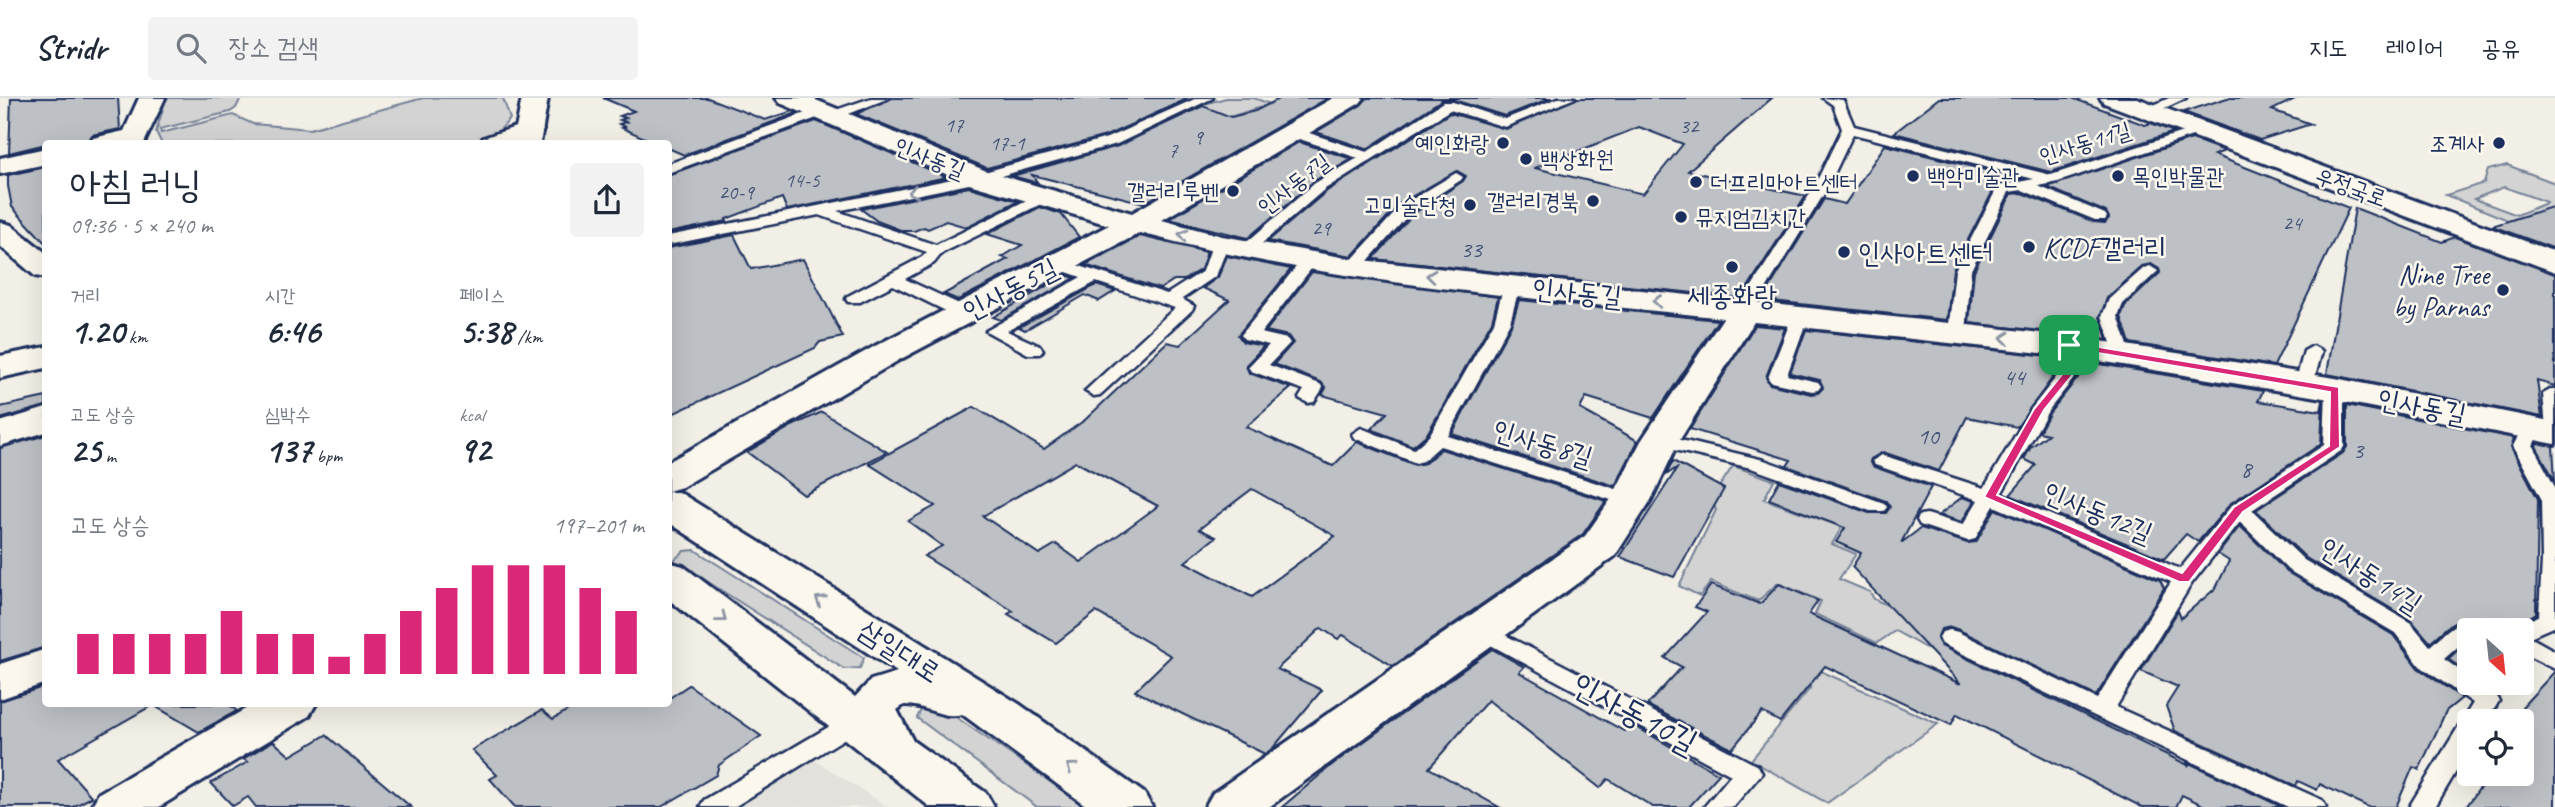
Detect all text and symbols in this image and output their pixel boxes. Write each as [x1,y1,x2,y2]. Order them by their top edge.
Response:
search box [148,17,638,80]
text: Stridr [35,27,106,69]
icon: search [172,29,210,67]
text: 장소 검색 [228,31,318,64]
text: 지도 [2309,33,2347,63]
text: 레이어 [2385,33,2443,63]
text: 공유 [2481,33,2520,63]
house number: 17 [945,112,965,138]
house number: 32 [1680,113,1700,139]
street label: 인사동11길 [2035,115,2135,171]
house number: 9 [1193,124,1204,150]
place label: 예인화랑 [1415,129,1489,158]
place label: 조계사 [2429,129,2485,158]
house number: 17-1 [989,130,1026,156]
street label: 인사동길 [890,131,970,185]
marker: 예인화랑 [1495,135,1511,151]
marker: 조계사 [2491,135,2507,151]
house number: 7 [1168,137,1179,163]
place label: 백상화원 [1540,145,1614,174]
street label: 인사동7길 [1252,147,1336,221]
marker: 백상화원 [1518,151,1534,167]
text: 아침 러닝 [70,161,202,208]
street label: 우정국로 [2311,161,2391,213]
place label: 백악미술관 [1927,162,2020,191]
place label: 목인박물관 [2132,162,2225,191]
button: share [570,163,644,237]
house number: 14-5 [784,167,821,193]
place label: 더프리마아트센터 [1710,168,1858,197]
marker: 백악미술관 [1905,168,1921,184]
marker: 목인박물관 [2110,168,2126,184]
marker: 더프리마아트센터 [1688,174,1704,190]
place label: 갤러리루벤 [1126,177,1219,206]
house number: 20-9 [718,179,755,205]
marker: 갤러리루벤 [1225,183,1241,199]
one-way arrow [907,184,919,199]
place label: 갤러리경북 [1486,187,1579,216]
place label: 고미술단청 [1363,191,1456,220]
marker: 갤러리경북 [1585,193,1601,209]
marker: 고미술단청 [1462,197,1478,213]
place label: 뮤지엄김치간 [1695,203,1806,232]
marker: 뮤지엄김치간 [1673,209,1689,225]
house number: 24 [2283,210,2304,236]
text: 09:36 · 5 × 240 m [70,211,213,240]
house number: 29 [1312,215,1332,241]
one-way arrow [1177,229,1189,243]
place label: KCDF갤러리 [2043,230,2167,265]
house number: 33 [1460,234,1484,264]
place label: 인사아트센터 [1858,235,1993,270]
marker: KCDF갤러리 [2021,239,2037,255]
marker: 인사아트센터 [1836,244,1852,260]
street label: 인사동5길 [956,250,1064,328]
place label: Nine Tree by Parnas [2393,257,2491,324]
marker: 세종화랑 [1724,259,1740,275]
one-way arrow [1425,269,1436,284]
street label: 인사동길 [1530,270,1624,314]
place label: 세종화랑 [1687,278,1778,313]
marker: Nine Tree by Parnas [2495,282,2511,298]
text: 거리 [70,284,101,308]
text: 시간 [265,284,295,308]
text: 페이스 [459,284,505,308]
one-way arrow [1651,294,1662,309]
text: 1.20 [70,309,124,354]
text: 6:46 [265,309,320,354]
text: 5:38 [459,309,513,354]
pin [2039,315,2099,375]
text: km [124,325,147,349]
text: /km [513,325,542,349]
icon: arrive [2050,326,2088,364]
one-way arrow [1999,331,2011,346]
house number: 44 [2003,362,2027,392]
street label: 인사동길 [2374,380,2470,432]
text: 고도 상승 [70,403,136,427]
text: 심박수 [265,403,311,427]
text: kcal [459,403,484,427]
street label: 인사동8길 [1489,411,1597,475]
house number: 10 [1917,421,1941,451]
text: 92 [459,427,490,472]
text: 25 [70,428,101,473]
text: 137 [265,428,312,473]
house number: 3 [2353,435,2366,465]
text: m [101,444,116,468]
text: bpm [312,444,342,468]
house number: 8 [2241,454,2254,484]
street label: 인사동12길 [2038,473,2158,551]
text: 고도 상승 [70,511,150,540]
text: 197–201 m [553,511,644,540]
street label: 인사동14길 [2313,529,2429,621]
one-way arrow [815,596,828,609]
one-way arrow [715,610,727,623]
street label: 삼일대로 [853,612,947,690]
north arrow [2457,618,2534,695]
map controls [2457,618,2534,786]
street label: 인사동10길 [1565,663,1705,763]
button: locate [2457,709,2534,786]
one-way arrow [1066,763,1079,775]

